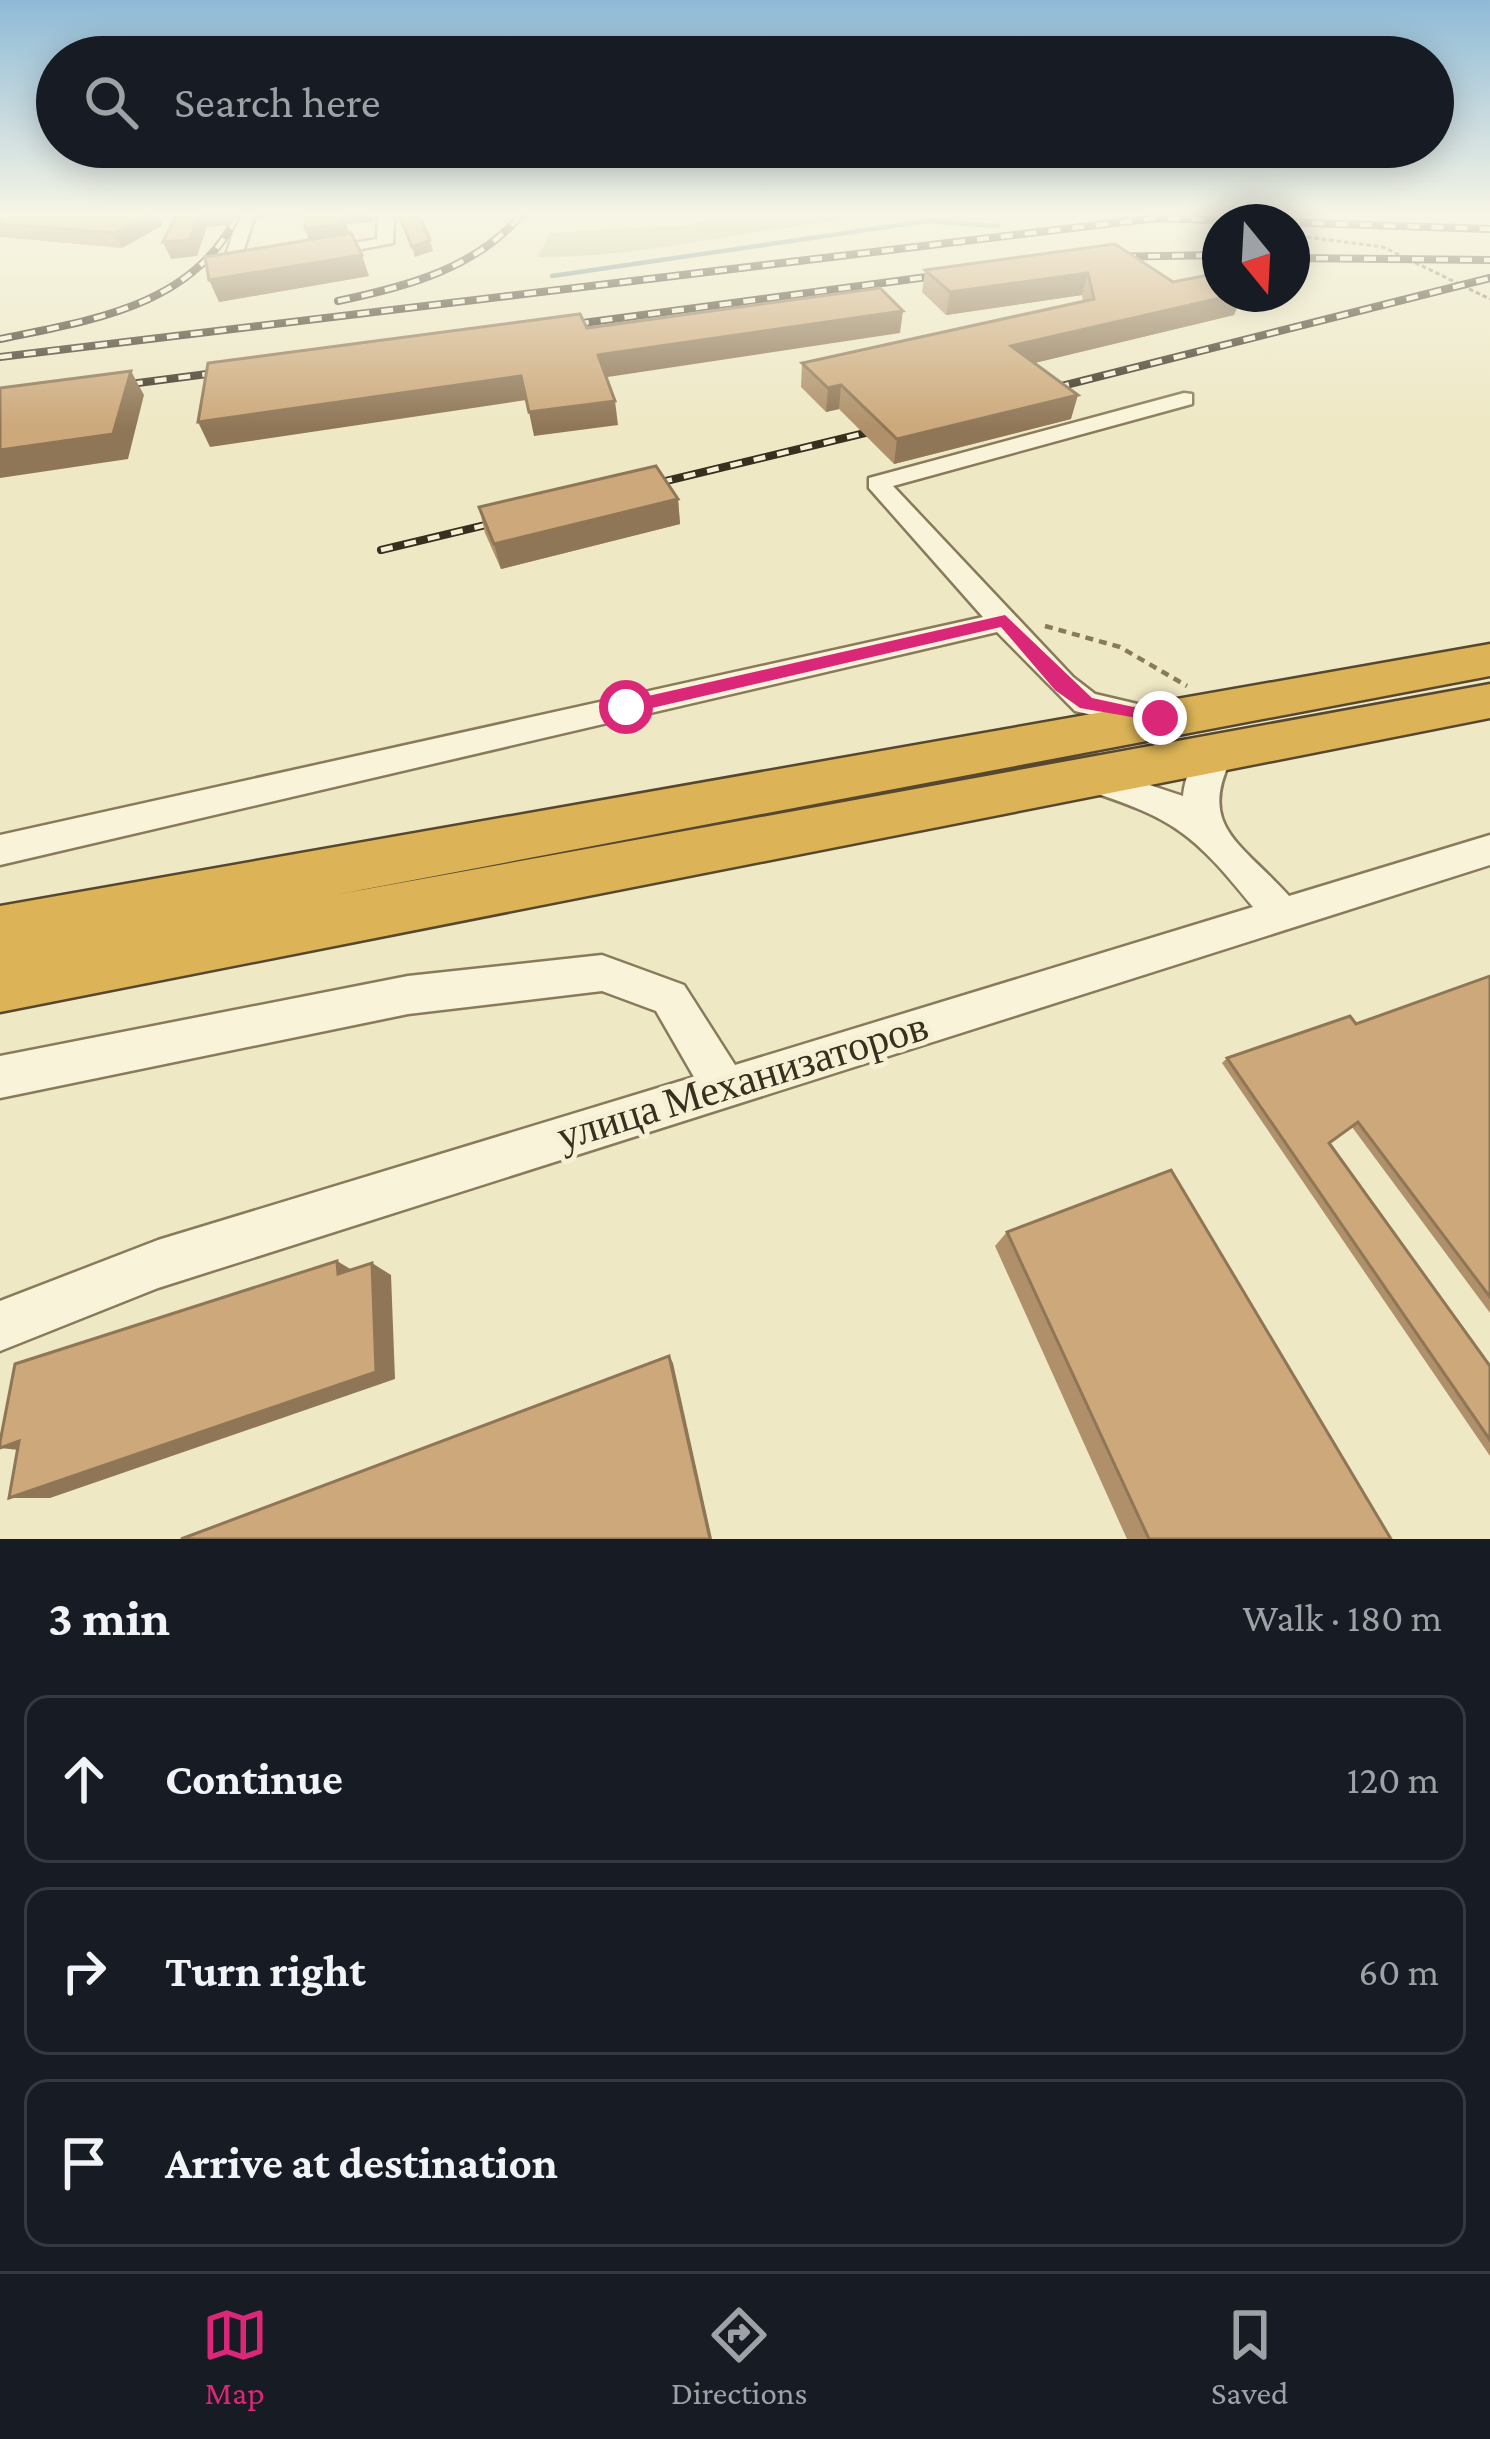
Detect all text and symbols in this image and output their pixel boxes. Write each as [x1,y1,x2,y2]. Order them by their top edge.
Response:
search box [36,36,1454,168]
icon: search [78,69,144,135]
text: Search here [174,77,381,127]
north arrow [1202,204,1310,312]
route start [599,680,653,734]
route end [1133,691,1187,745]
street label: улица Механизаторов [551,1002,933,1159]
text: 3 min [48,1589,170,1646]
text: Walk · 180 m [1242,1596,1442,1639]
icon: ahead [51,1746,117,1812]
text: Continue [165,1754,343,1804]
text: 120 m [1347,1758,1439,1801]
icon: right [51,1938,117,2004]
text: Turn right [165,1946,366,1996]
text: 60 m [1358,1950,1439,1993]
icon: arrive [51,2130,117,2196]
text: Arrive at destination [165,2138,558,2188]
tab: Map [202,2302,268,2411]
tab: Directions [671,2302,808,2411]
tab: Saved [1211,2302,1288,2411]

